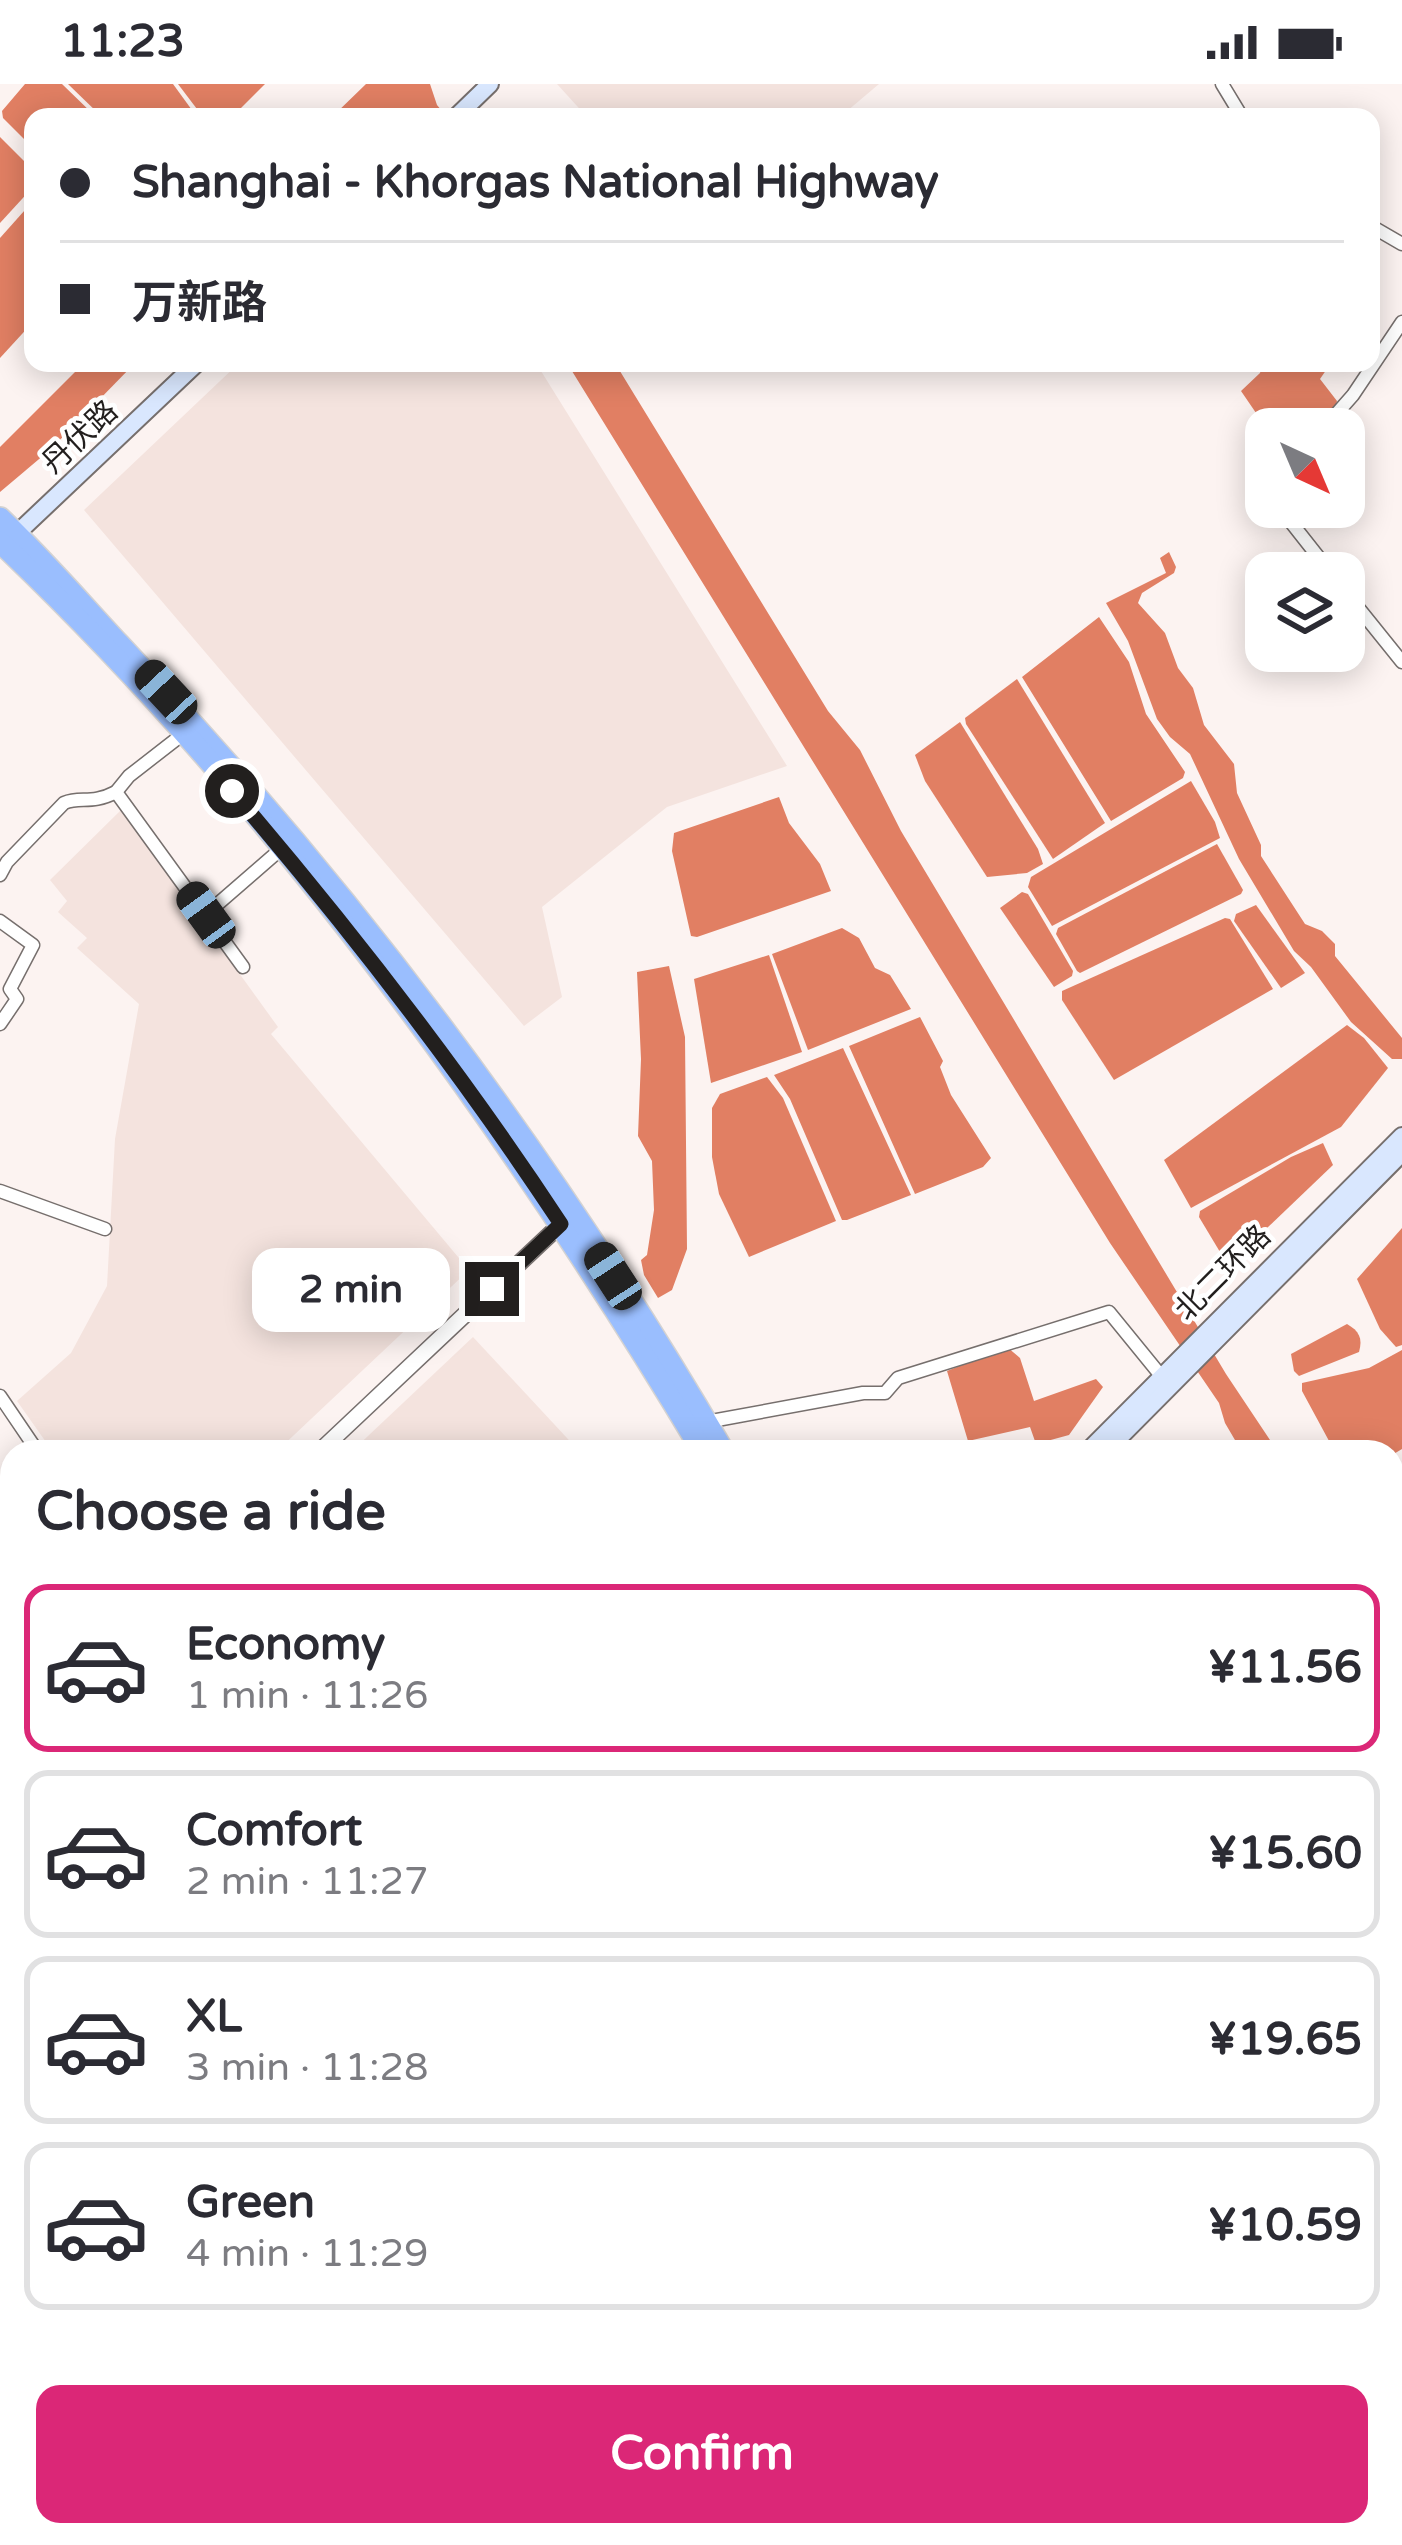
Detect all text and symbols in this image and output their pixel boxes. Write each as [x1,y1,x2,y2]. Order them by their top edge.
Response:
text: 11:23 [60,15,185,69]
text: Shanghai - Khorgas National Highway [132,156,939,210]
text: 万新路 [132,277,267,331]
street label: 丹伏路 [34,393,126,481]
north arrow [1245,408,1365,528]
map controls [1245,408,1365,672]
button: layers [1245,552,1365,672]
car [128,653,204,731]
route start [205,764,259,818]
car [170,875,242,955]
street label: 北二环路 [1167,1217,1279,1329]
car [578,1236,648,1316]
callout: 2 min [252,1247,450,1331]
route end [465,1262,519,1316]
text: 2 min [299,1266,403,1313]
text: Choose a ride [36,1479,386,1544]
icon: car [42,1614,150,1722]
text: Economy [186,1618,385,1672]
text: ¥11.56 [1208,1641,1362,1695]
text: 1 min · 11:26 [186,1672,428,1719]
icon: car [42,1800,150,1908]
text: Comfort [186,1804,362,1858]
text: ¥15.60 [1208,1827,1362,1881]
text: 2 min · 11:27 [186,1858,428,1905]
icon: car [42,1986,150,2094]
text: XL [186,1990,242,2044]
text: ¥19.65 [1208,2013,1362,2067]
text: 3 min · 11:28 [186,2044,428,2091]
icon: car [42,2172,150,2280]
text: Green [186,2176,315,2230]
text: ¥10.59 [1208,2199,1362,2253]
text: 4 min · 11:29 [186,2230,428,2277]
button: Confirm [36,2385,1368,2523]

